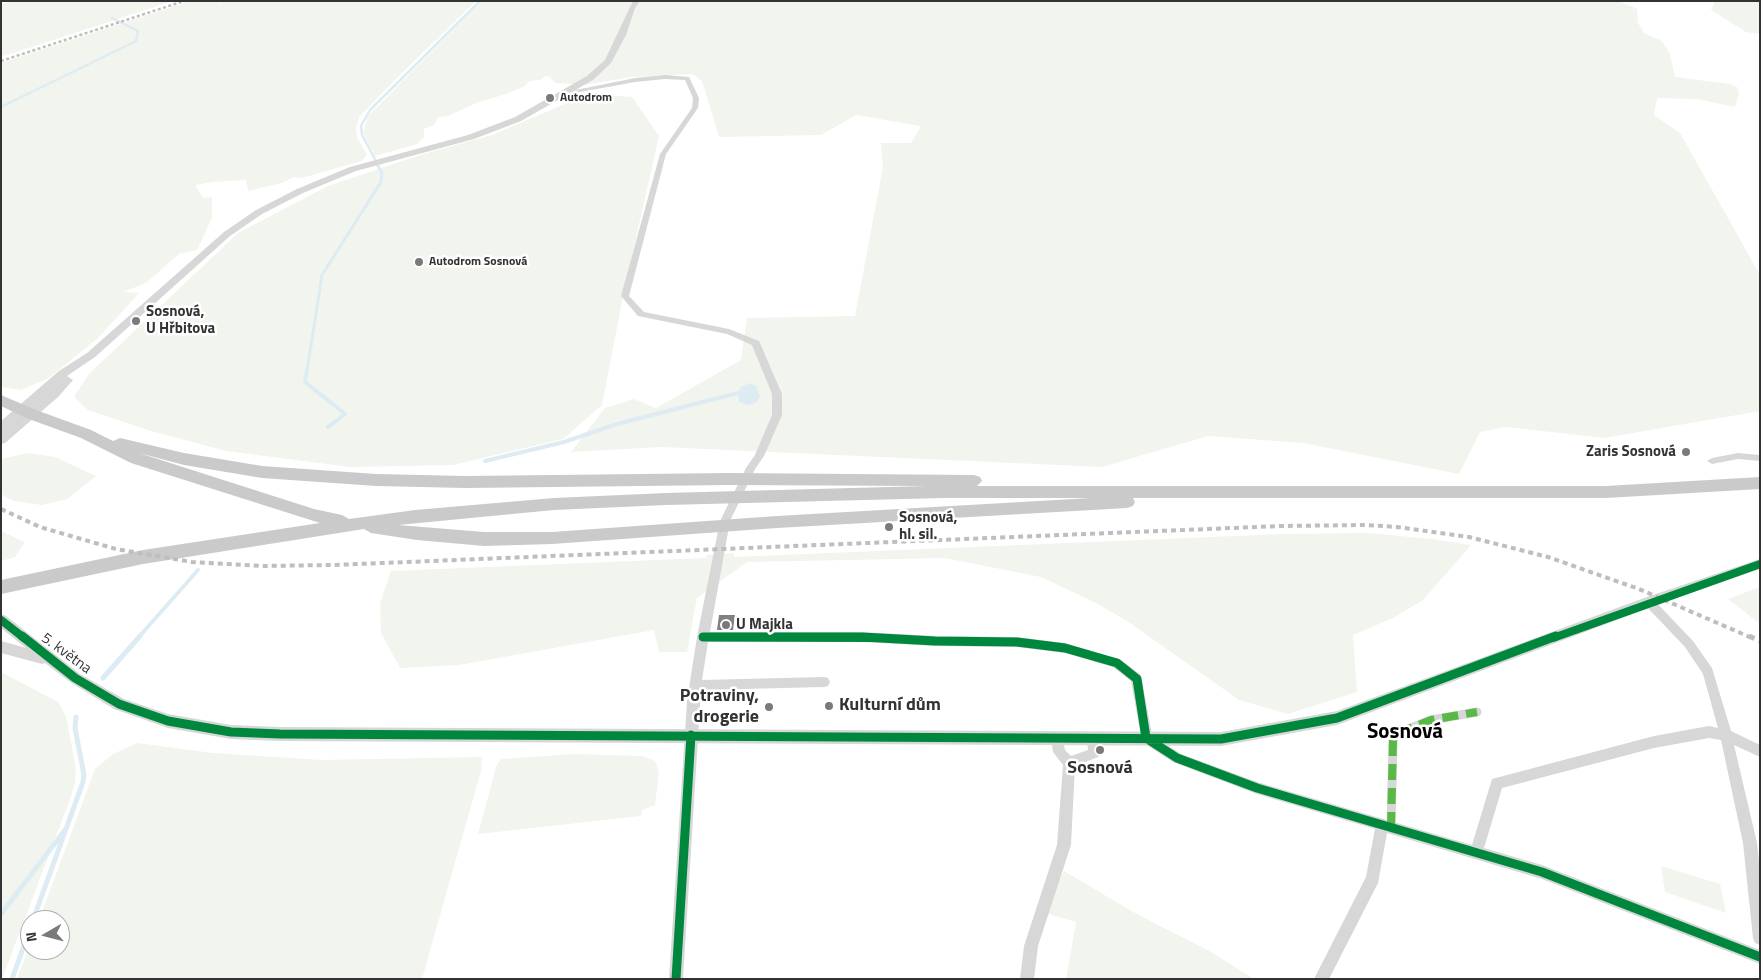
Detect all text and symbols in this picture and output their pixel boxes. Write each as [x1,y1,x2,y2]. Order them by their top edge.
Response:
place label: Autodrom [560,91,612,105]
marker: Autodrom [544,92,556,104]
place label: Autodrom Sosnová [429,255,527,269]
marker: Autodrom Sosnová [413,256,425,268]
place label: Sosnová, U Hřbitova [146,303,215,338]
marker: Sosnová, U Hřbitova [130,315,142,327]
place label: Zaris Sosnová [1586,443,1676,461]
marker: Zaris Sosnová [1680,446,1692,458]
place label: Sosnová, hl. sil. [899,509,957,544]
marker: Sosnová, hl. sil. [883,521,895,533]
place label: U Majkla [736,616,793,634]
marker: U Majkla [720,619,732,631]
street label: 5. května [37,630,95,678]
place label: Potraviny, drogerie [680,686,759,729]
place label: Kulturní dům [839,695,941,717]
marker: Kulturní dům [823,700,835,712]
marker: Potraviny, drogerie [763,701,775,713]
district label: Sosnová [1367,720,1443,746]
marker: Sosnová [1094,744,1106,756]
place label: Sosnová [1067,758,1133,780]
north arrow [20,910,70,960]
text: N [20,931,42,943]

